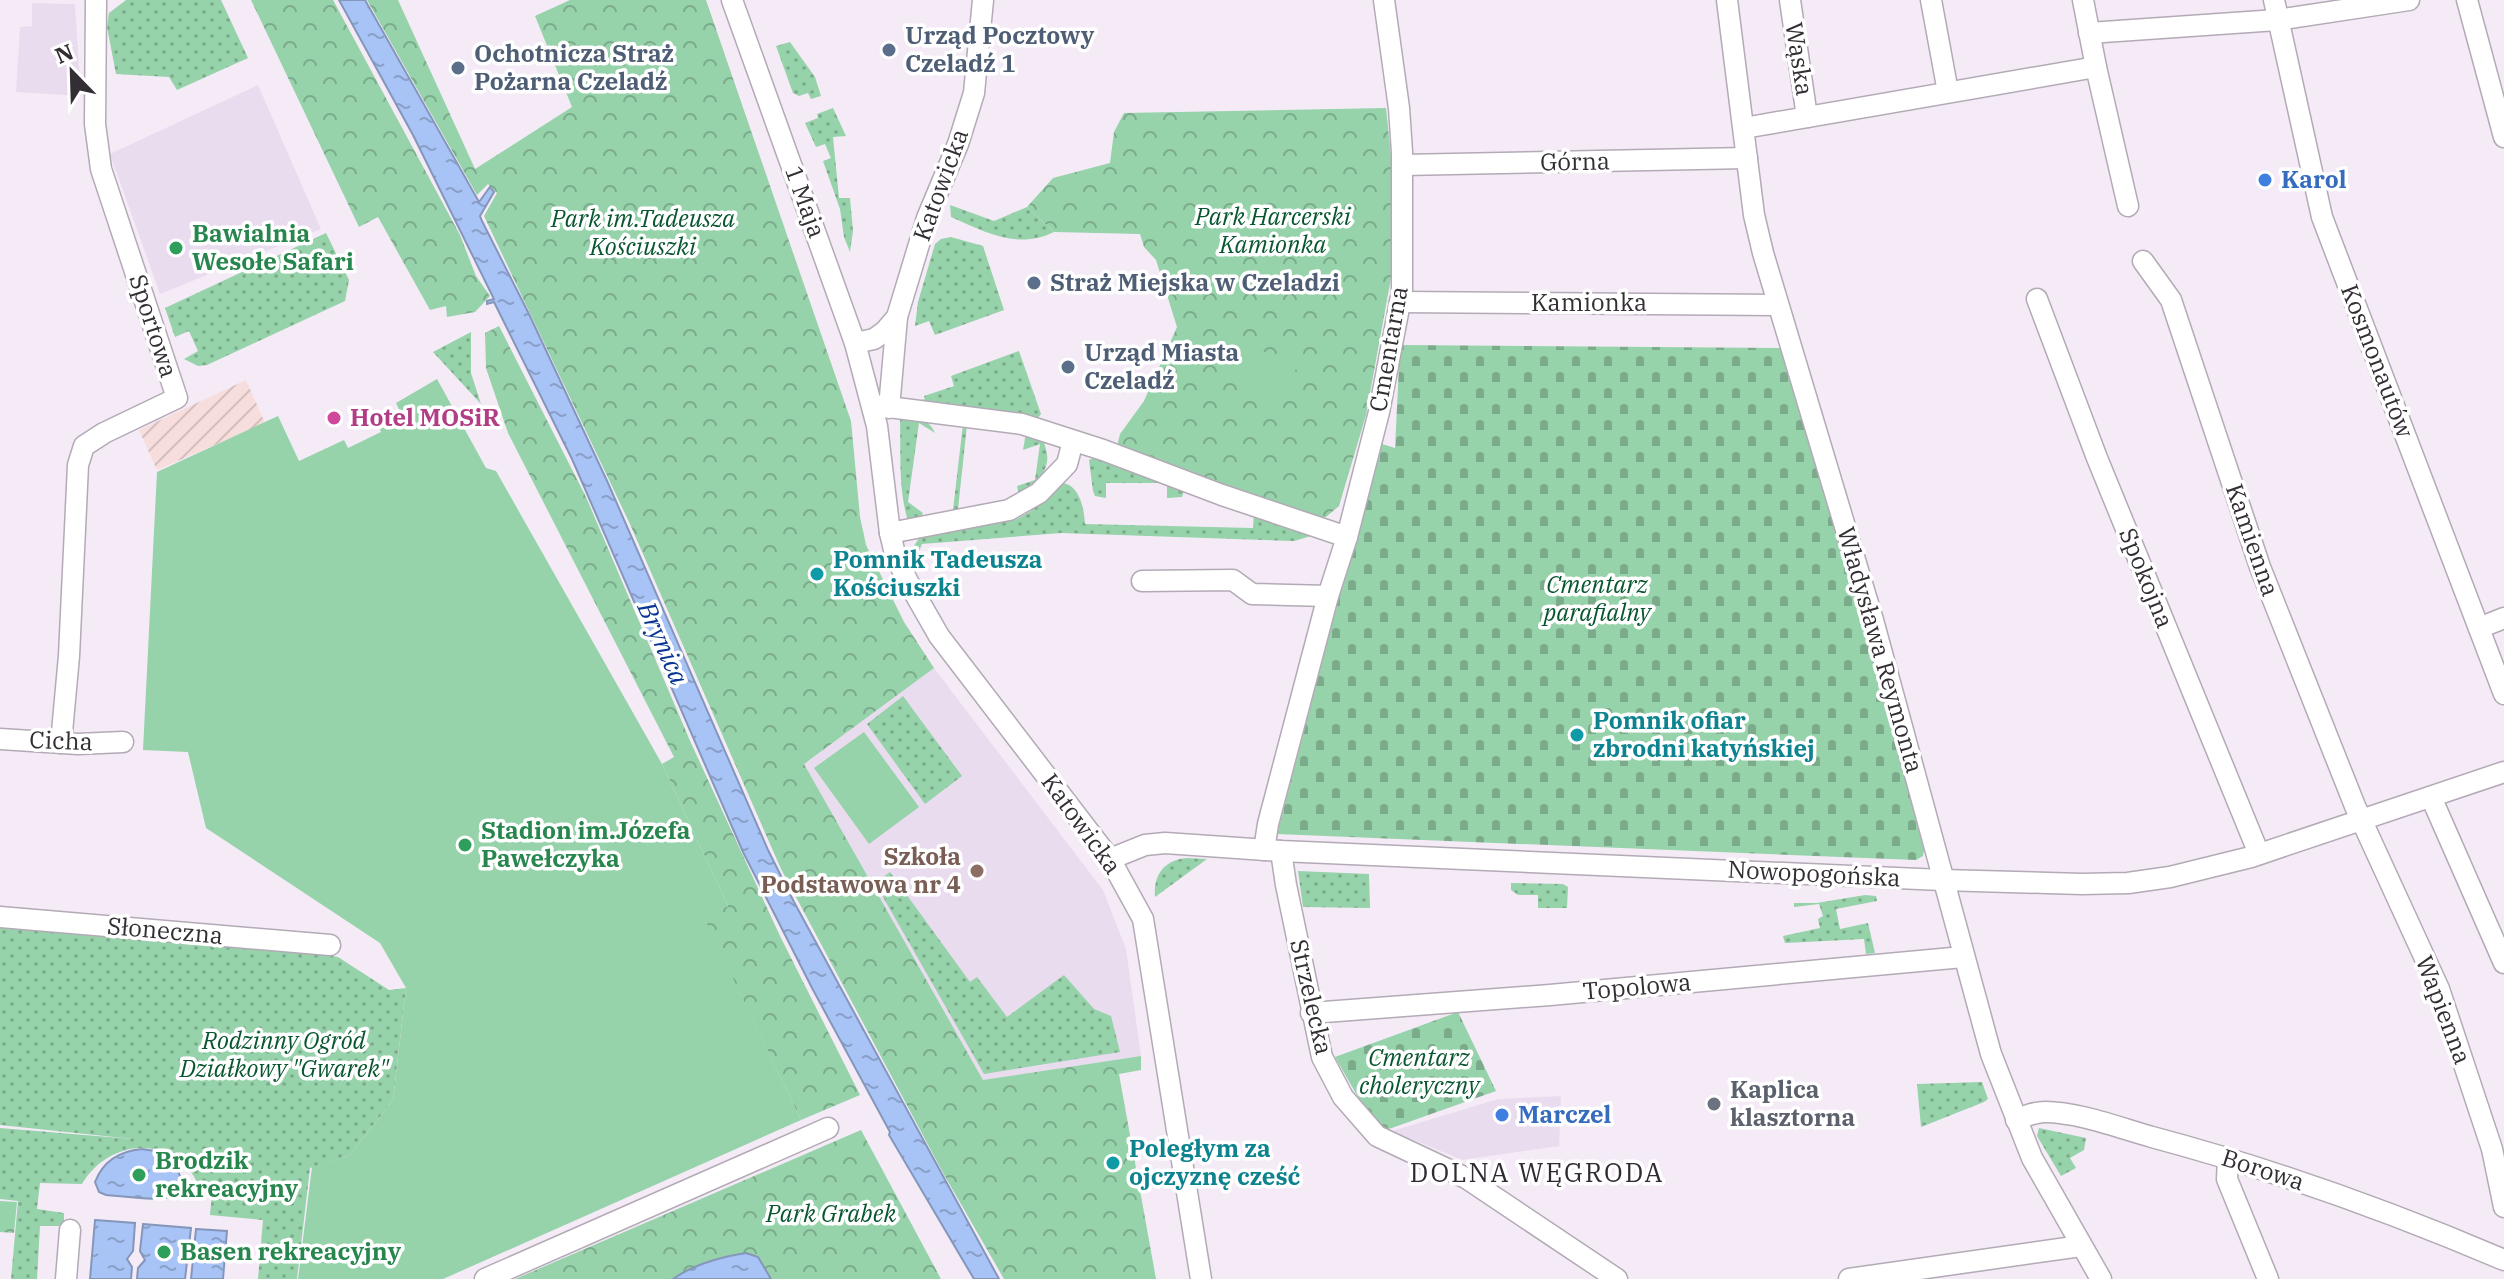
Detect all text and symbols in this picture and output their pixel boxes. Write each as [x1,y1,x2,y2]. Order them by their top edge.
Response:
place label: Urząd Pocztowy Czeladź 1 [905,19,1095,79]
street label: Wąska [1778,20,1822,98]
north arrow [32,32,112,112]
text: N [50,36,78,70]
place label: Ochotnicza Straż Pożarna Czeladź [474,37,674,97]
marker: Urząd Pocztowy Czeladź 1 [880,41,898,59]
marker: Ochotnicza Straż Pożarna Czeladź [449,59,467,77]
street label: Katowicka [905,124,975,245]
street label: Górna [1540,144,1610,178]
street label: 1 Maja [778,161,834,242]
place label: Karol [2281,163,2347,195]
marker: Karol [2256,171,2274,189]
park label: Park Harcerski Kamionka [1194,200,1352,260]
park label: Park im.Tadeusza Kościuszki [550,202,735,262]
place label: Bawialnia Wesołe Safari [192,217,354,277]
marker: Bawialnia Wesołe Safari [167,239,185,257]
place label: Straż Miejska w Czeladzi [1050,266,1340,298]
street label: Sportowa [122,270,186,381]
marker: Straż Miejska w Czeladzi [1025,274,1043,292]
street label: Kosmonautów [2334,279,2422,442]
street label: Cmentarna [1361,284,1415,414]
street label: Kamionka [1531,286,1647,318]
place label: Urząd Miasta Czeladź [1084,336,1239,396]
marker: Urząd Miasta Czeladź [1059,358,1077,376]
place label: Hotel MOSiR [350,401,500,433]
marker: Hotel MOSiR [325,409,343,427]
street label: Kamienna [2219,479,2287,600]
street label: Władysława Reymonta [1830,523,1931,777]
street label: Spokojna [2112,523,2182,632]
place label: Pomnik Tadeusza Kościuszki [833,543,1043,603]
marker: Pomnik Tadeusza Kościuszki [808,565,826,583]
park label: Cmentarz parafialny [1541,568,1653,628]
water label: Brynica [630,595,697,690]
place label: Pomnik ofiar zbrodni katyńskiej [1593,704,1815,764]
street label: Cicha [29,723,93,757]
marker: Pomnik ofiar zbrodni katyńskiej [1568,726,1586,744]
street label: Katowicka [1034,767,1129,880]
place label: Stadion im.Józefa Pawełczyka [481,814,691,874]
marker: Stadion im.Józefa Pawełczyka [456,836,474,854]
place label: Szkoła Podstawowa nr 4 [760,840,961,900]
street label: Nowopogońska [1727,852,1901,894]
marker: Szkoła Podstawowa nr 4 [968,862,986,880]
street label: Słoneczna [106,909,224,951]
street label: Strzelecka [1283,936,1341,1058]
street label: Wapienna [2409,951,2479,1069]
street label: Topolowa [1581,965,1692,1007]
park label: Rodzinny Ogród Działkowy "Gwarek" [179,1024,390,1084]
park label: Cmentarz choleryczny [1359,1041,1481,1101]
place label: Kaplica klasztorna [1730,1073,1855,1133]
marker: Kaplica klasztorna [1705,1095,1723,1113]
place label: Marczel [1518,1098,1611,1130]
marker: Marczel [1493,1106,1511,1124]
place label: Poległym za ojczyznę cześć [1129,1132,1301,1192]
street label: Borowa [2218,1141,2309,1197]
place label: Brodzik rekreacyjny [155,1144,299,1204]
marker: Poległym za ojczyznę cześć [1104,1154,1122,1172]
district label: DOLNA WĘGRODA [1410,1155,1664,1189]
marker: Brodzik rekreacyjny [130,1166,148,1184]
park label: Park Grabek [765,1197,896,1229]
place label: Basen rekreacyjny [180,1235,401,1267]
marker: Basen rekreacyjny [155,1243,173,1261]

